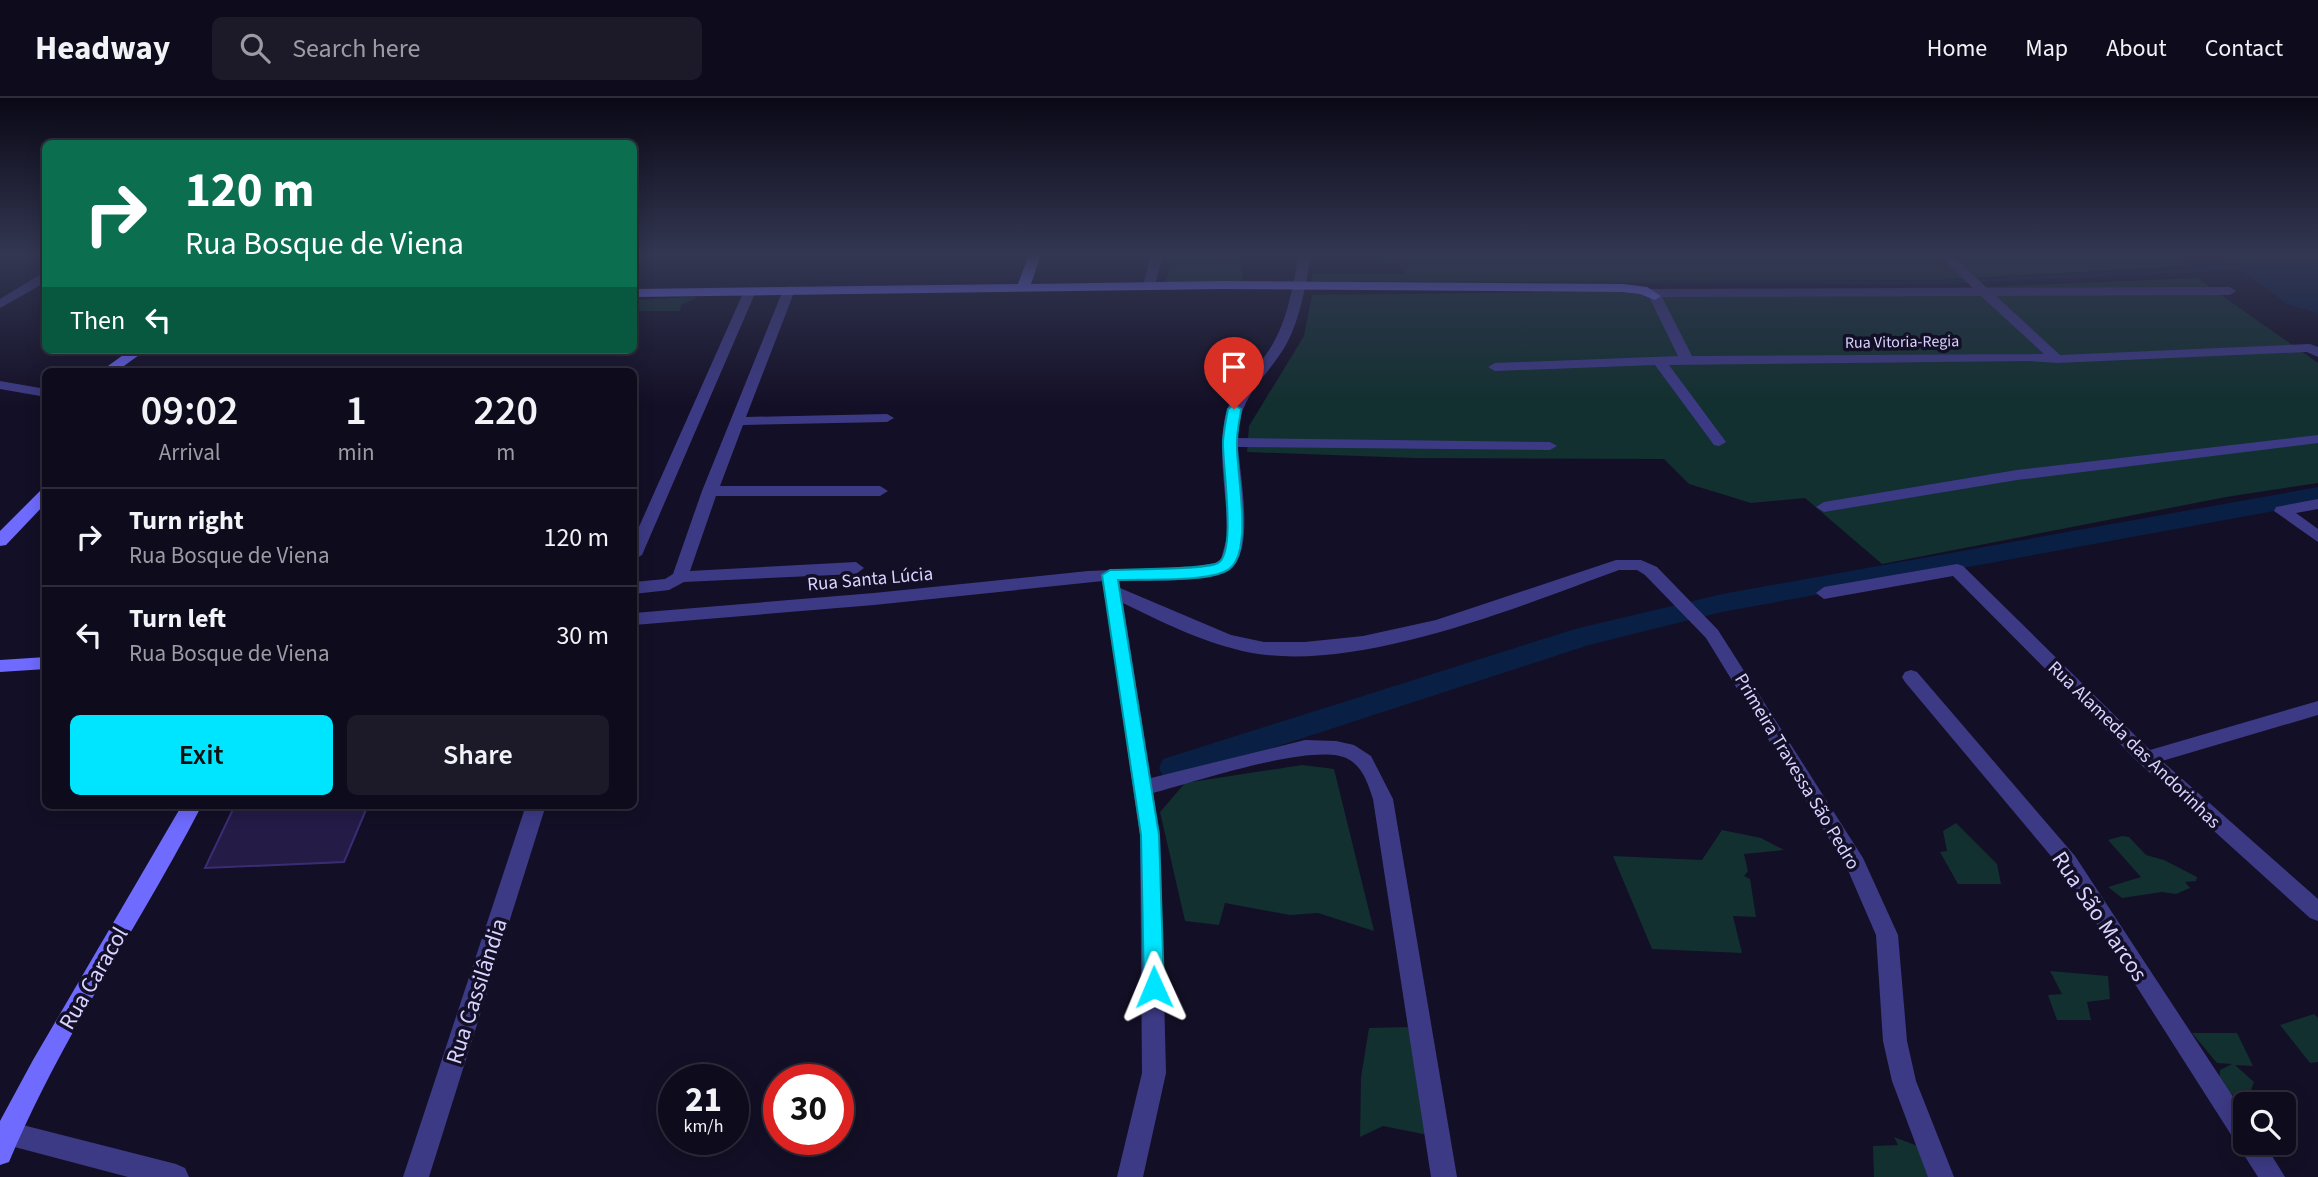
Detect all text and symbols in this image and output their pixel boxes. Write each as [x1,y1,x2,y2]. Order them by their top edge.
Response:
search box [212,17,702,80]
text: Headway [35,25,170,72]
icon: search [236,29,274,67]
text: Search here [292,30,420,67]
text: Home [1927,31,1987,66]
text: Map [2025,31,2068,66]
text: About [2106,31,2167,66]
text: Contact [2205,31,2283,66]
text: 120 m [185,156,314,226]
icon: right [70,168,161,259]
text: Rua Bosque de Viena [185,221,464,267]
icon: left [139,301,177,339]
text: Then [70,302,125,339]
street label: Rua Vitoria-Regia [1845,330,1959,354]
pin [1204,337,1264,409]
icon: arrive [1215,348,1253,386]
text: 09:02 [141,381,239,441]
text: 1 [345,381,367,441]
text: 220 [474,381,538,441]
text: Arrival [159,436,221,469]
text: min [337,436,375,469]
text: m [496,436,515,469]
text: Turn right [129,502,244,539]
icon: right [70,518,108,556]
text: 120 m [543,519,609,556]
text: Rua Bosque de Viena [129,539,330,572]
street label: Rua Santa Lúcia [806,561,934,598]
text: Turn left [129,600,226,637]
icon: left [70,616,108,654]
text: 30 m [556,617,609,654]
text: Rua Bosque de Viena [129,637,330,670]
street label: Rua Alameda das Andorinhas [2041,655,2227,835]
street label: Primeira Travessa São Pedro [1727,669,1866,875]
button: Exit [70,715,333,795]
button: Share [347,715,609,795]
street label: Rua São Marcos [2044,845,2155,988]
street label: Rua Cassilândia [437,914,516,1068]
street label: Rua Caracol [51,921,136,1036]
position arrow [1117,950,1191,1024]
speed limit sign: 30 [763,1064,854,1155]
text: 21 [685,1075,722,1125]
map controls [2233,1092,2296,1155]
button: search [2233,1092,2296,1155]
text: km/h [684,1114,723,1139]

